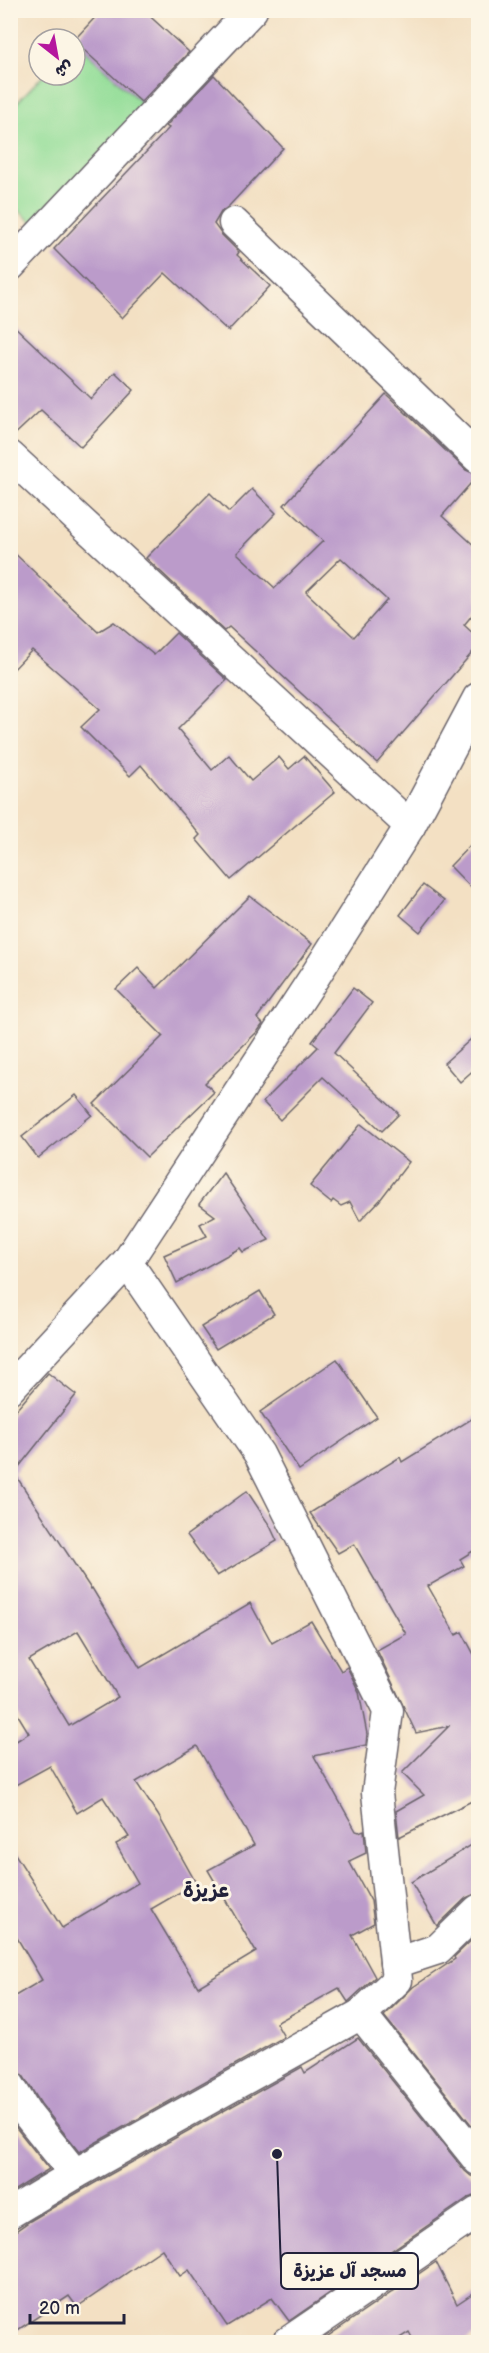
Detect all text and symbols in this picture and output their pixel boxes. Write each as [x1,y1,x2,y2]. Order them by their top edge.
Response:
north arrow [27,27,87,87]
text: ش [52,56,76,81]
district label: عزيزة [183,1879,229,1903]
callout: مسجد آل عزيزة [281,2253,418,2289]
text: مسجد آل عزيزة [293,2261,407,2282]
scale bar [30,2287,124,2325]
text: 20 m [39,2298,80,2319]

